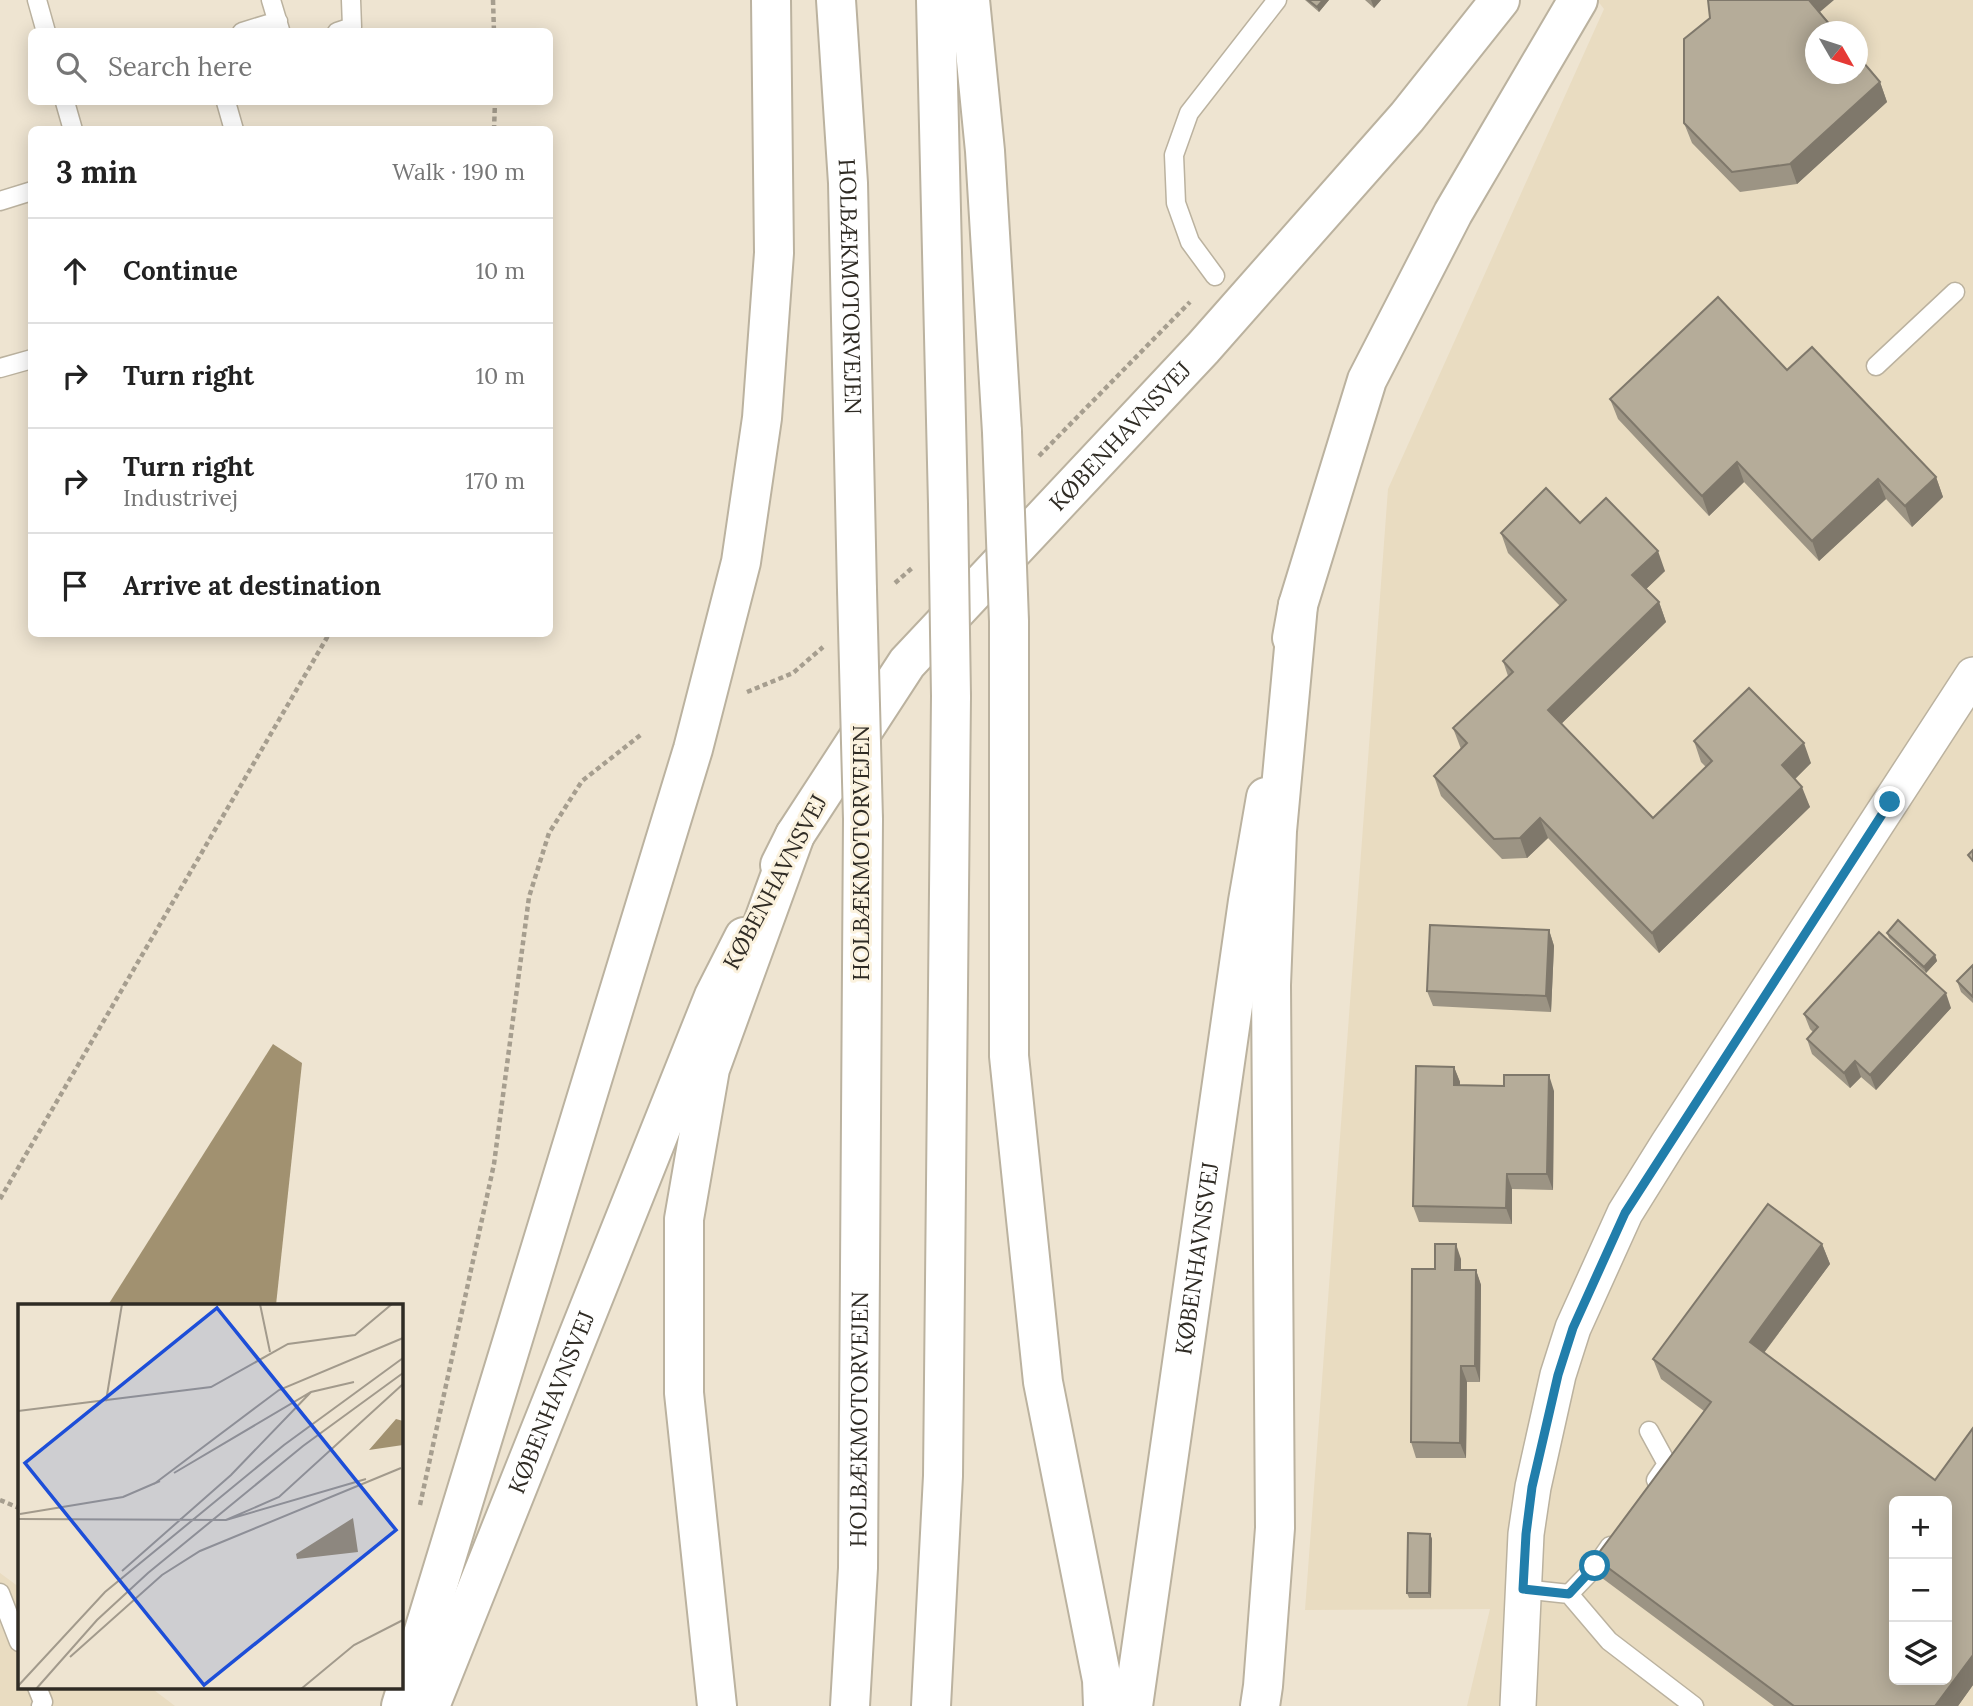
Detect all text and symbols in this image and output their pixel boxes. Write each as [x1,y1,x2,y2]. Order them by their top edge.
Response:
north arrow [1805,21,1868,84]
search box [28,28,553,105]
icon: search [52,48,90,86]
text: Search here [108,50,252,83]
text: 3 min [56,153,137,191]
text: Walk · 190 m [392,157,525,186]
street label: HOLBÆKMOTORVEJEN [832,158,868,415]
icon: ahead [56,252,94,290]
text: Continue [123,254,238,287]
text: 10 m [476,256,525,285]
street label: KØBENHAVNSVEJ [1043,355,1197,517]
icon: right [56,357,94,395]
text: Turn right [123,359,254,392]
text: 10 m [476,361,525,390]
text: Turn right [123,450,254,483]
icon: right [56,462,94,500]
text: 170 m [465,466,525,495]
text: Industrivej [123,483,238,512]
icon: arrive [56,567,94,605]
text: Arrive at destination [123,569,381,602]
street label: HOLBÆKMOTORVEJEN [846,725,875,981]
route end [1874,786,1905,817]
street label: KØBENHAVNSVEJ [716,789,833,974]
street label: KØBENHAVNSVEJ [1168,1160,1225,1357]
street label: HOLBÆKMOTORVEJEN [843,1291,874,1547]
inset map [18,1304,402,1688]
street label: KØBENHAVNSVEJ [501,1307,601,1498]
map controls [1889,1496,1952,1685]
button: + [1889,1496,1952,1559]
route start [1579,1550,1610,1581]
button: − [1889,1559,1952,1622]
button: layers [1889,1622,1952,1685]

